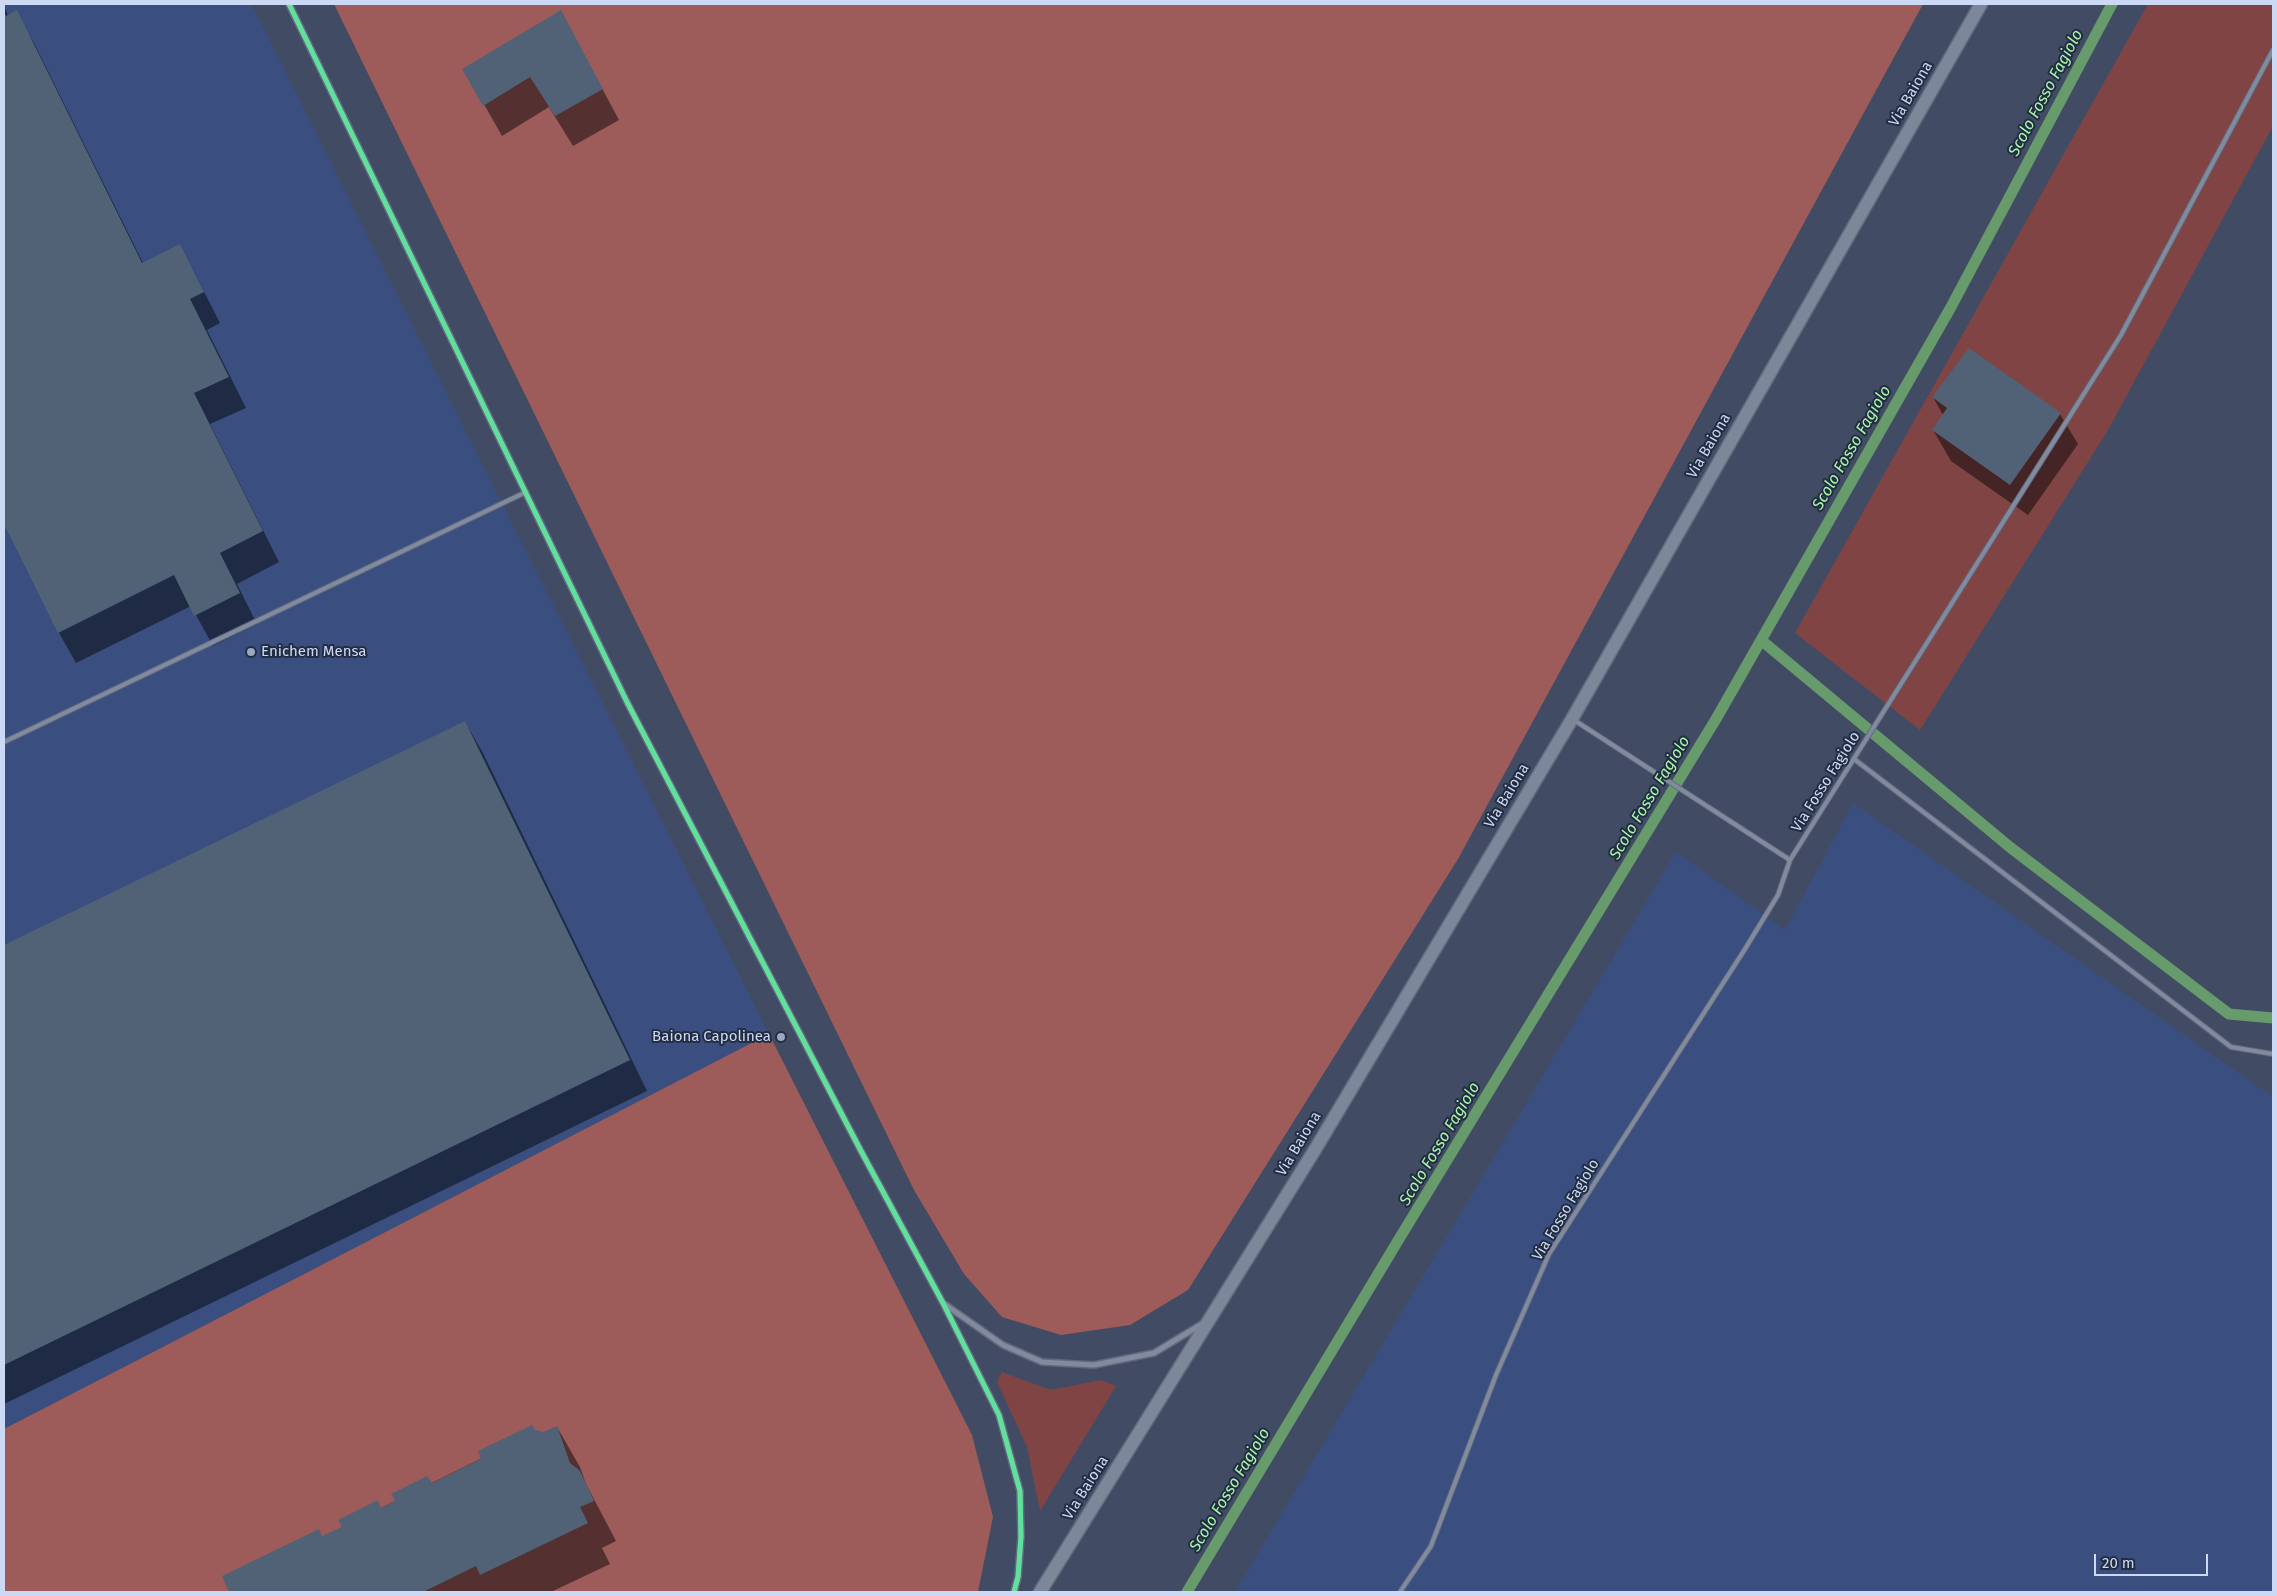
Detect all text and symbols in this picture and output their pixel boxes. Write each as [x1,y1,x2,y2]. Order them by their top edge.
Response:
water label: Scolo Fosso Fagiolo [2005,26,2087,160]
street label: Via Baiona [1885,58,1937,130]
water label: Scolo Fosso Fagiolo [1809,382,1895,514]
street label: Via Baiona [1683,410,1735,482]
place label: Enichem Mensa [261,643,367,661]
marker: Enichem Mensa [245,646,257,658]
street label: Via Fosso Fagiolo [1788,728,1864,836]
water label: Scolo Fosso Fagiolo [1606,733,1694,863]
street label: Via Baiona [1481,761,1533,831]
place label: Baiona Capolinea [652,1028,771,1046]
marker: Baiona Capolinea [775,1031,787,1043]
water label: Scolo Fosso Fagiolo [1396,1079,1484,1209]
street label: Via Baiona [1273,1109,1325,1179]
street label: Via Fosso Fagiolo [1529,1156,1603,1264]
water label: Scolo Fosso Fagiolo [1186,1425,1274,1555]
street label: Via Baiona [1059,1453,1113,1523]
scale bar [2097,1544,2211,1576]
text: 20 m [2102,1554,2135,1572]

